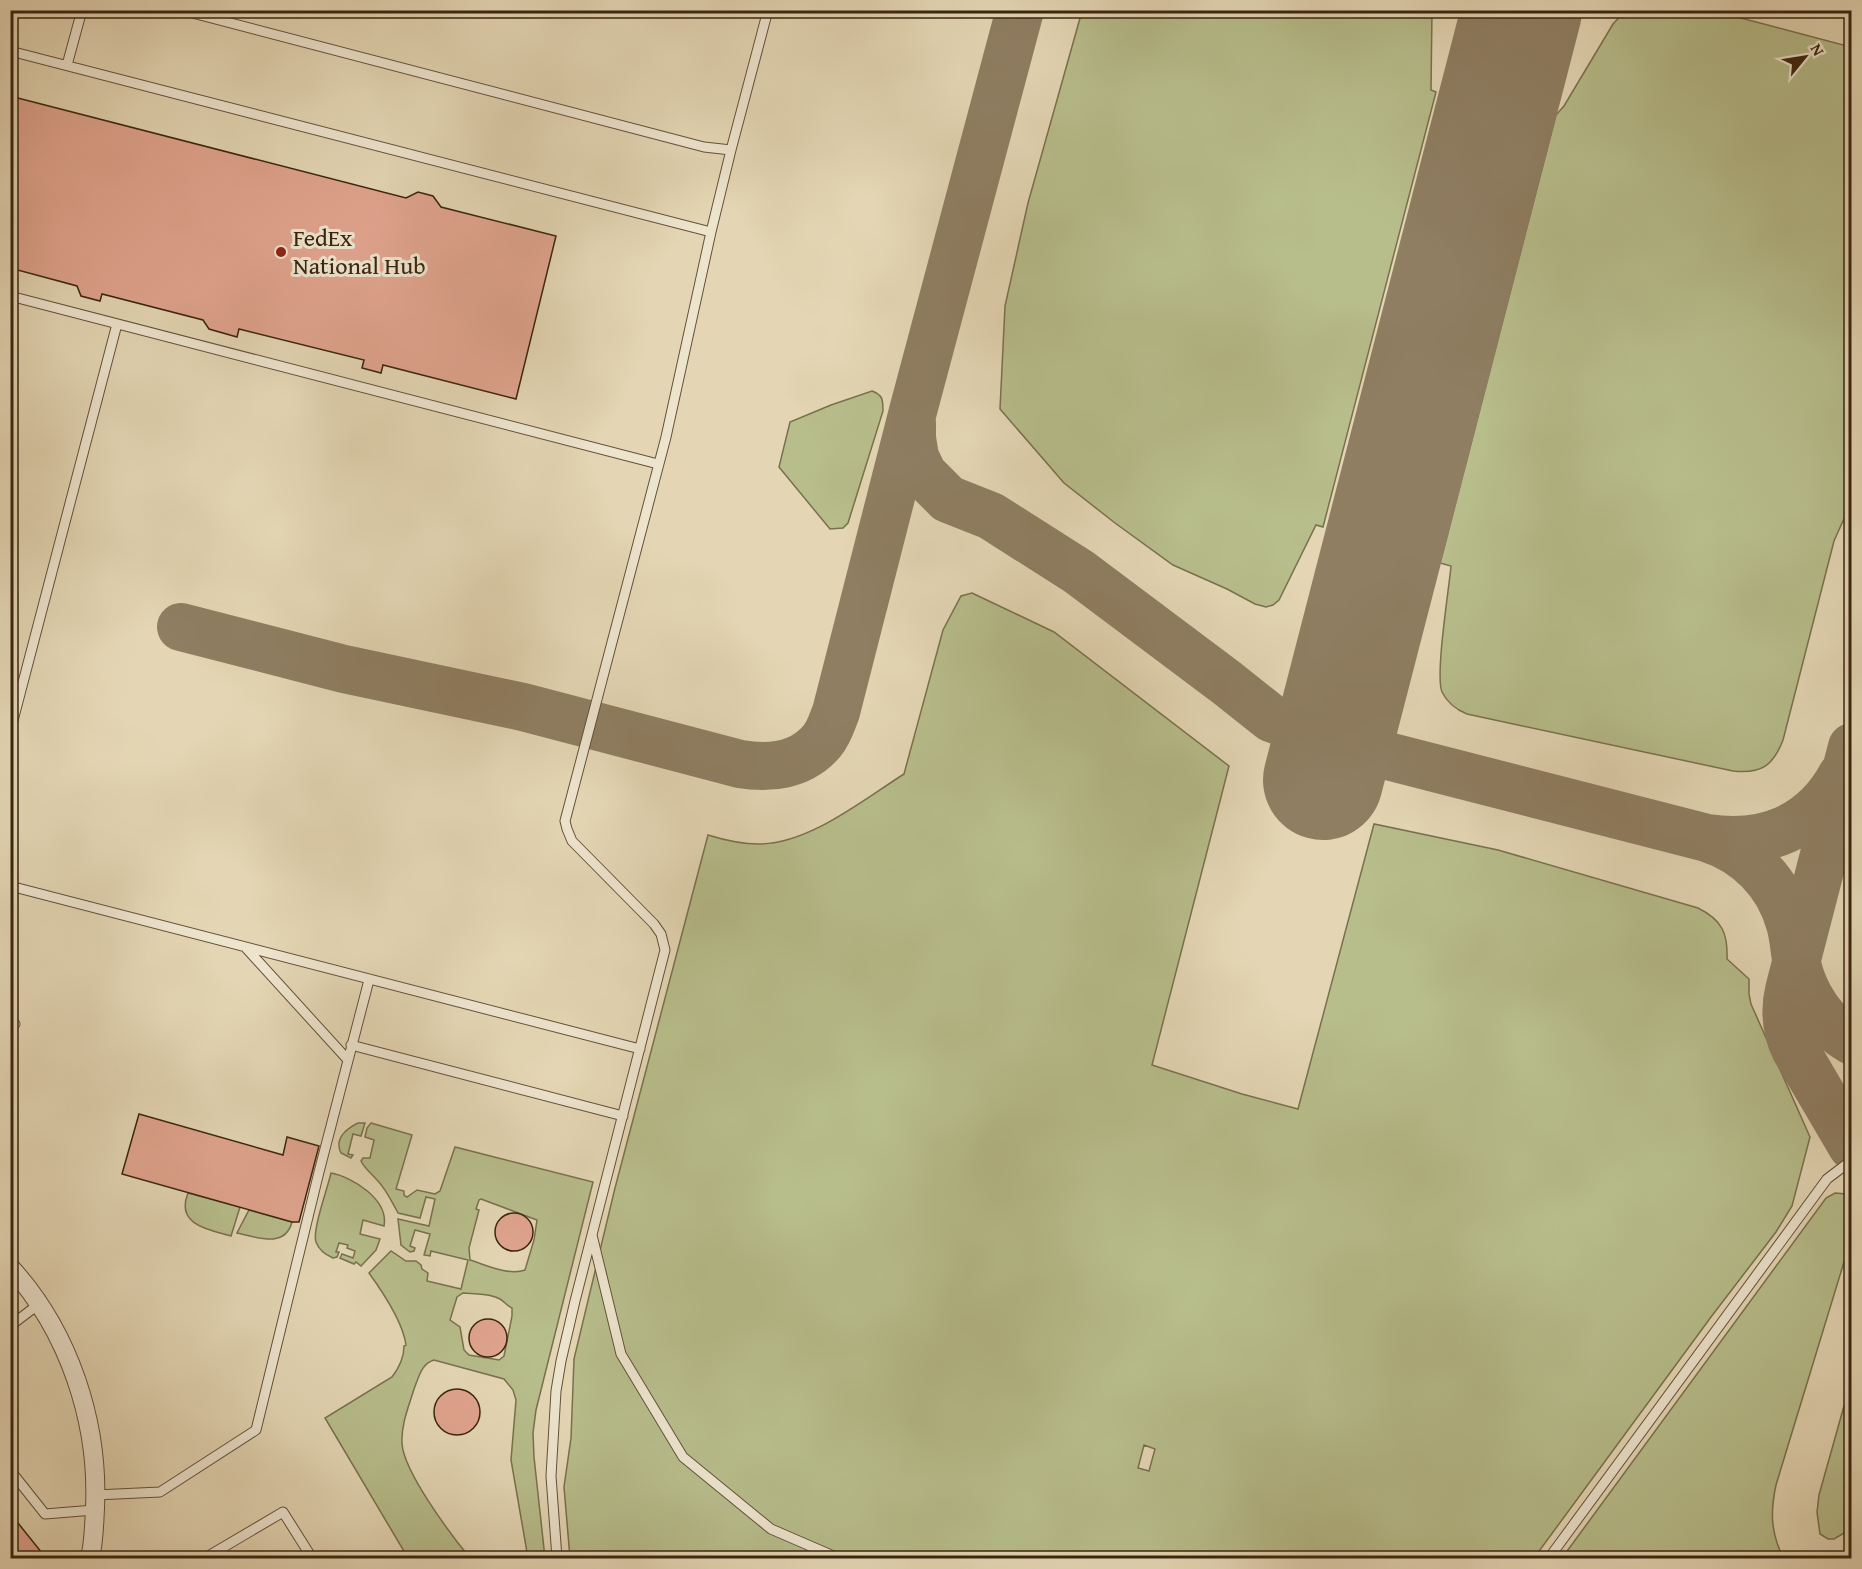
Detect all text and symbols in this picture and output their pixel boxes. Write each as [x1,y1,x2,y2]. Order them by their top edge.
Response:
north arrow [1775,27,1835,87]
text: N [1805,39,1831,60]
place label: FedEx National Hub [293,220,426,283]
marker: FedEx National Hub [274,245,288,259]

